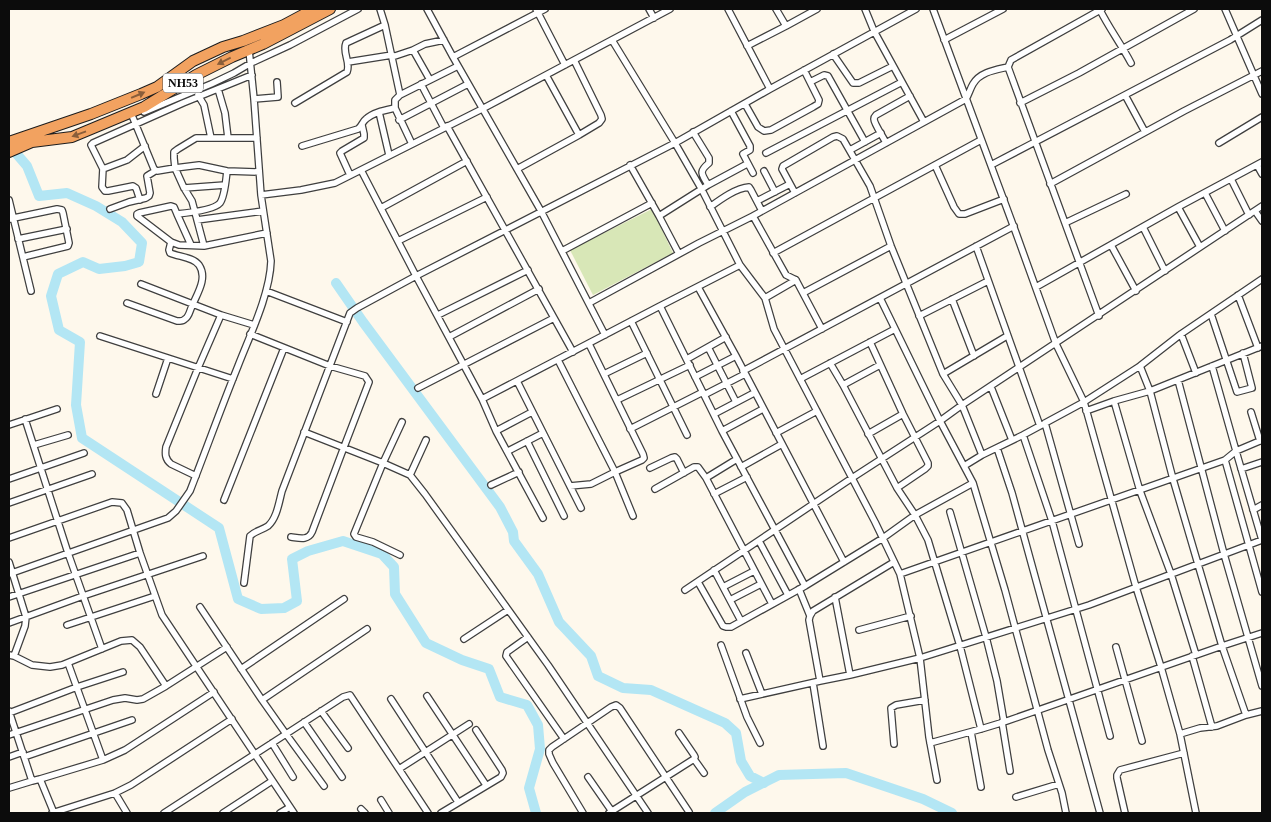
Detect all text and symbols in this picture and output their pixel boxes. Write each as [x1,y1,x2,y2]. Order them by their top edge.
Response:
one-way arrow [216,57,231,65]
road number: NH53 [163,74,203,92]
one-way arrow [131,91,145,99]
one-way arrow [71,131,86,138]

